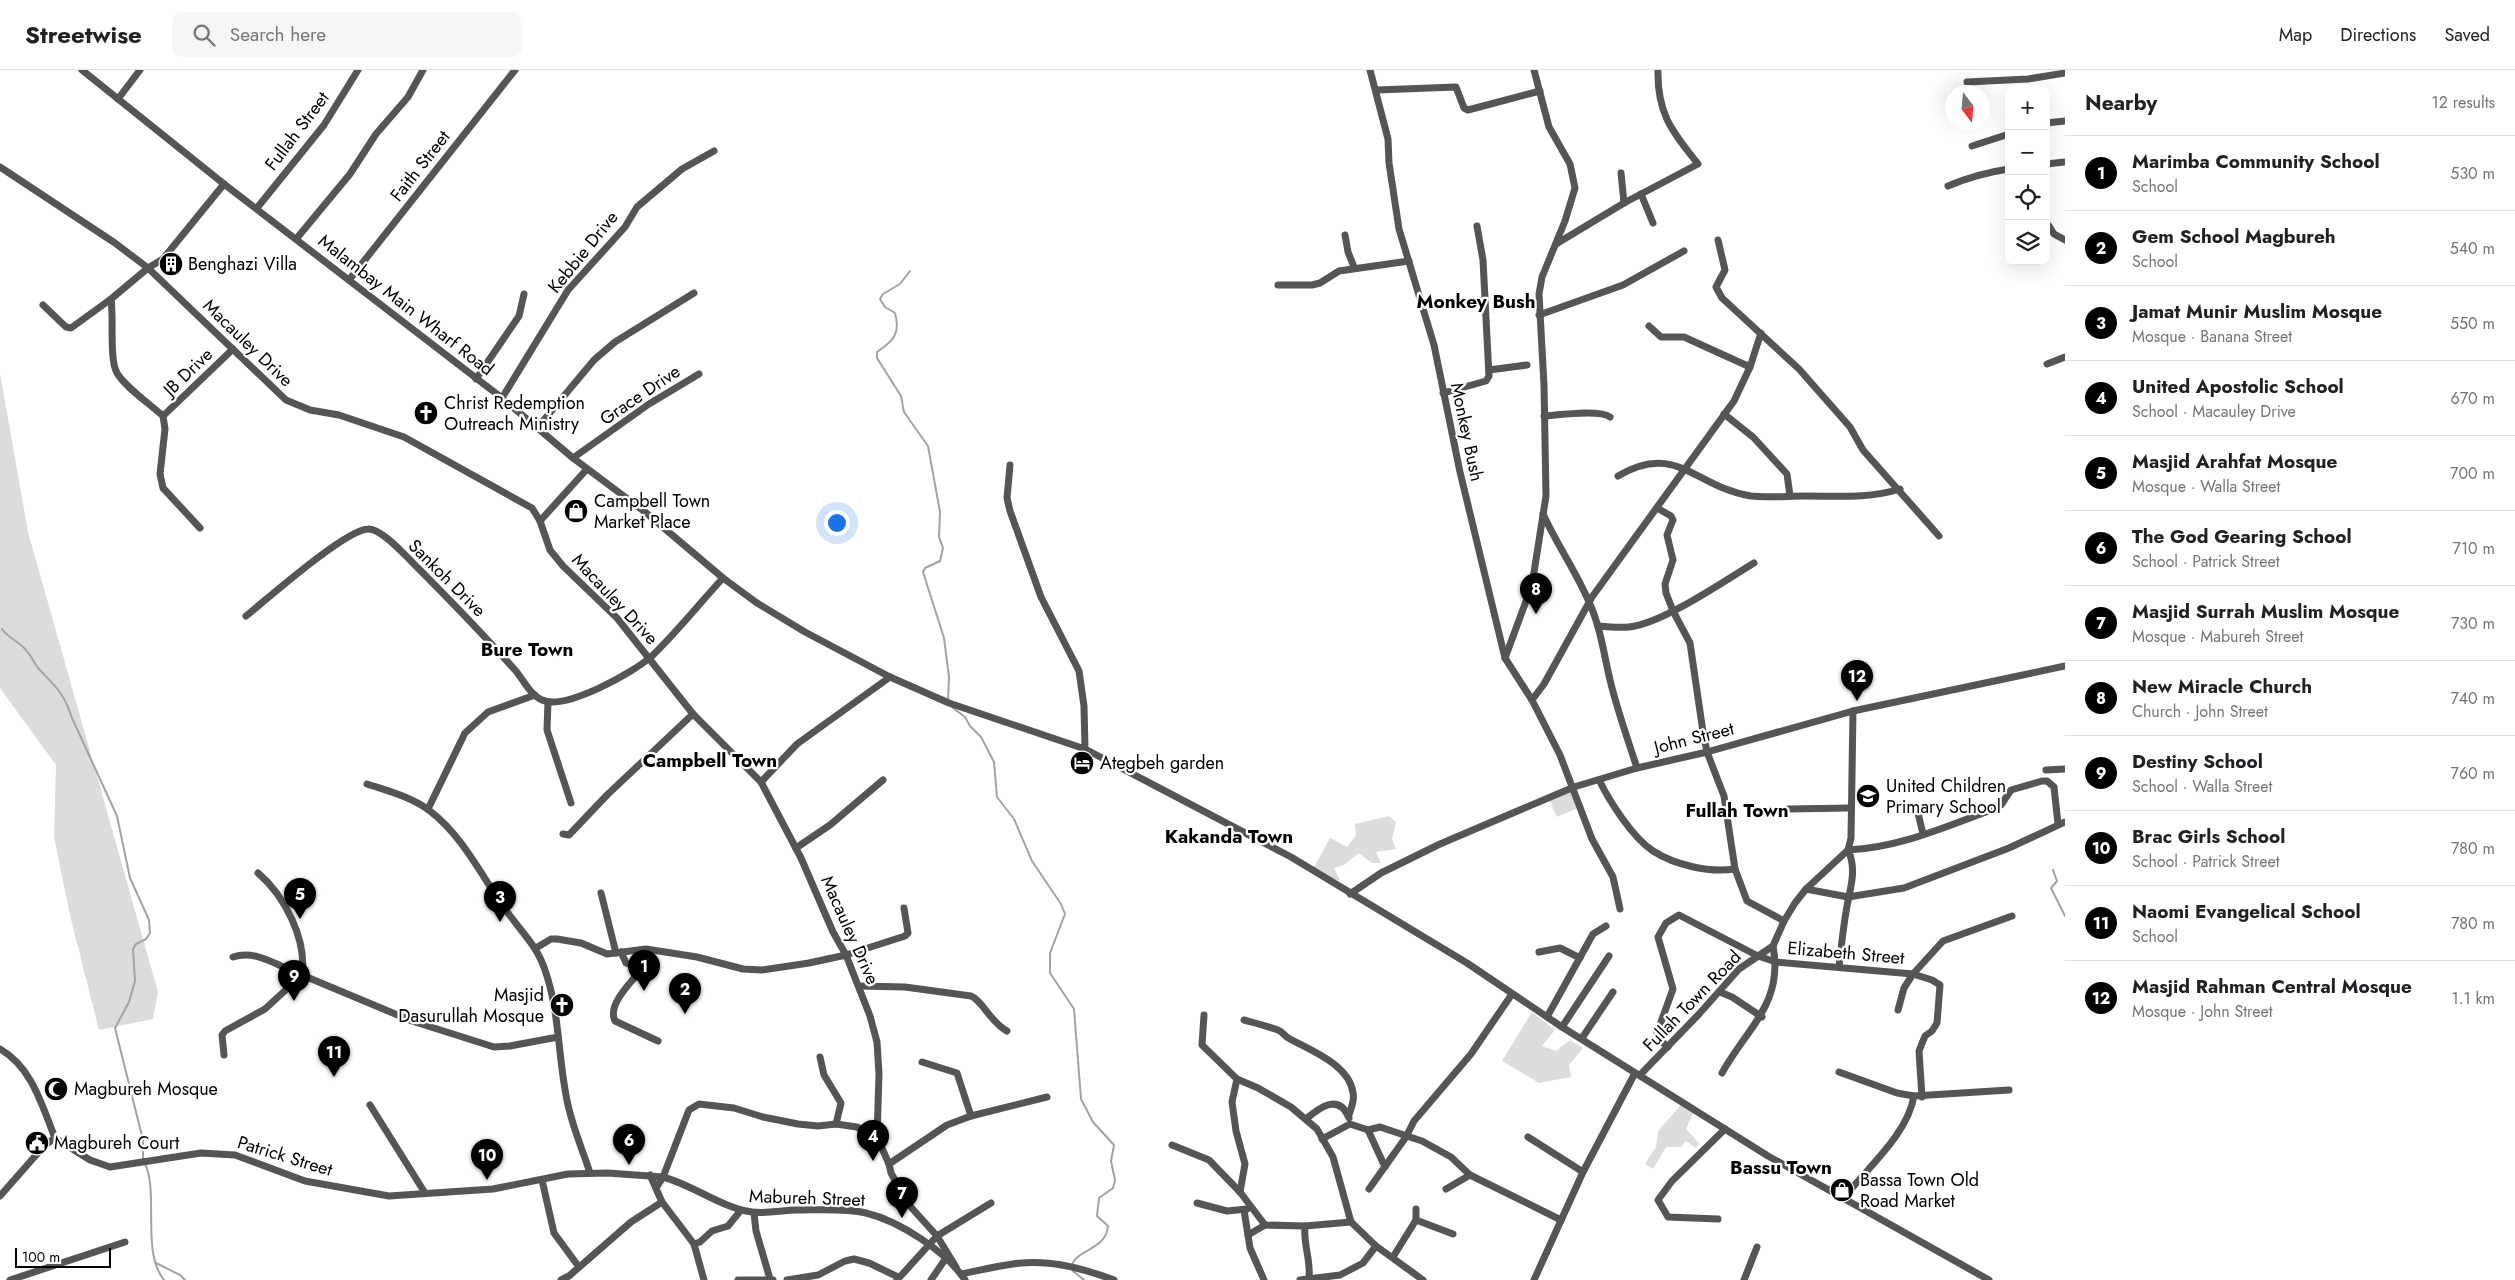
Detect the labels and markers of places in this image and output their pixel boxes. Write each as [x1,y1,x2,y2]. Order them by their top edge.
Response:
building icon: Benghazi Villa [158,251,184,277]
place label: Benghazi Villa [188,251,297,277]
place label: Christ Redemption Outreach Ministry [444,390,585,437]
church icon: Christ Redemption Outreach Ministry [413,400,439,426]
place label: Campbell Town Market Place [594,488,710,535]
shop icon: Campbell Town Market Place [563,498,589,524]
pin: 8 [1520,573,1552,614]
pin: 12 [1841,660,1873,701]
hotel icon: Ategbeh garden [1069,750,1095,776]
place label: Ategbeh garden [1100,750,1224,776]
place label: United Children Primary School [1886,773,2006,820]
school or university icon: United Children Primary School [1855,783,1881,809]
pin: 5 [284,878,316,919]
pin: 3 [484,881,516,922]
pin: 1 [628,950,660,991]
pin: 9 [278,960,310,1001]
pin: 2 [669,973,701,1014]
place label: Masjid Dasurullah Mosque [398,982,544,1029]
church icon: Masjid Dasurullah Mosque [549,992,575,1018]
pin: 11 [318,1036,350,1077]
mosque icon: Magbureh Mosque [43,1076,69,1102]
place label: Magbureh Mosque [74,1076,218,1102]
pin: 4 [857,1120,889,1161]
pin: 6 [613,1124,645,1165]
public building icon: Magbureh Court [24,1130,50,1156]
place label: Magbureh Court [54,1130,180,1156]
pin: 10 [471,1139,503,1180]
place label: Bassa Town Old Road Market [1860,1167,1979,1214]
pin: 7 [886,1177,918,1218]
shop icon: Bassa Town Old Road Market [1829,1177,1855,1203]

